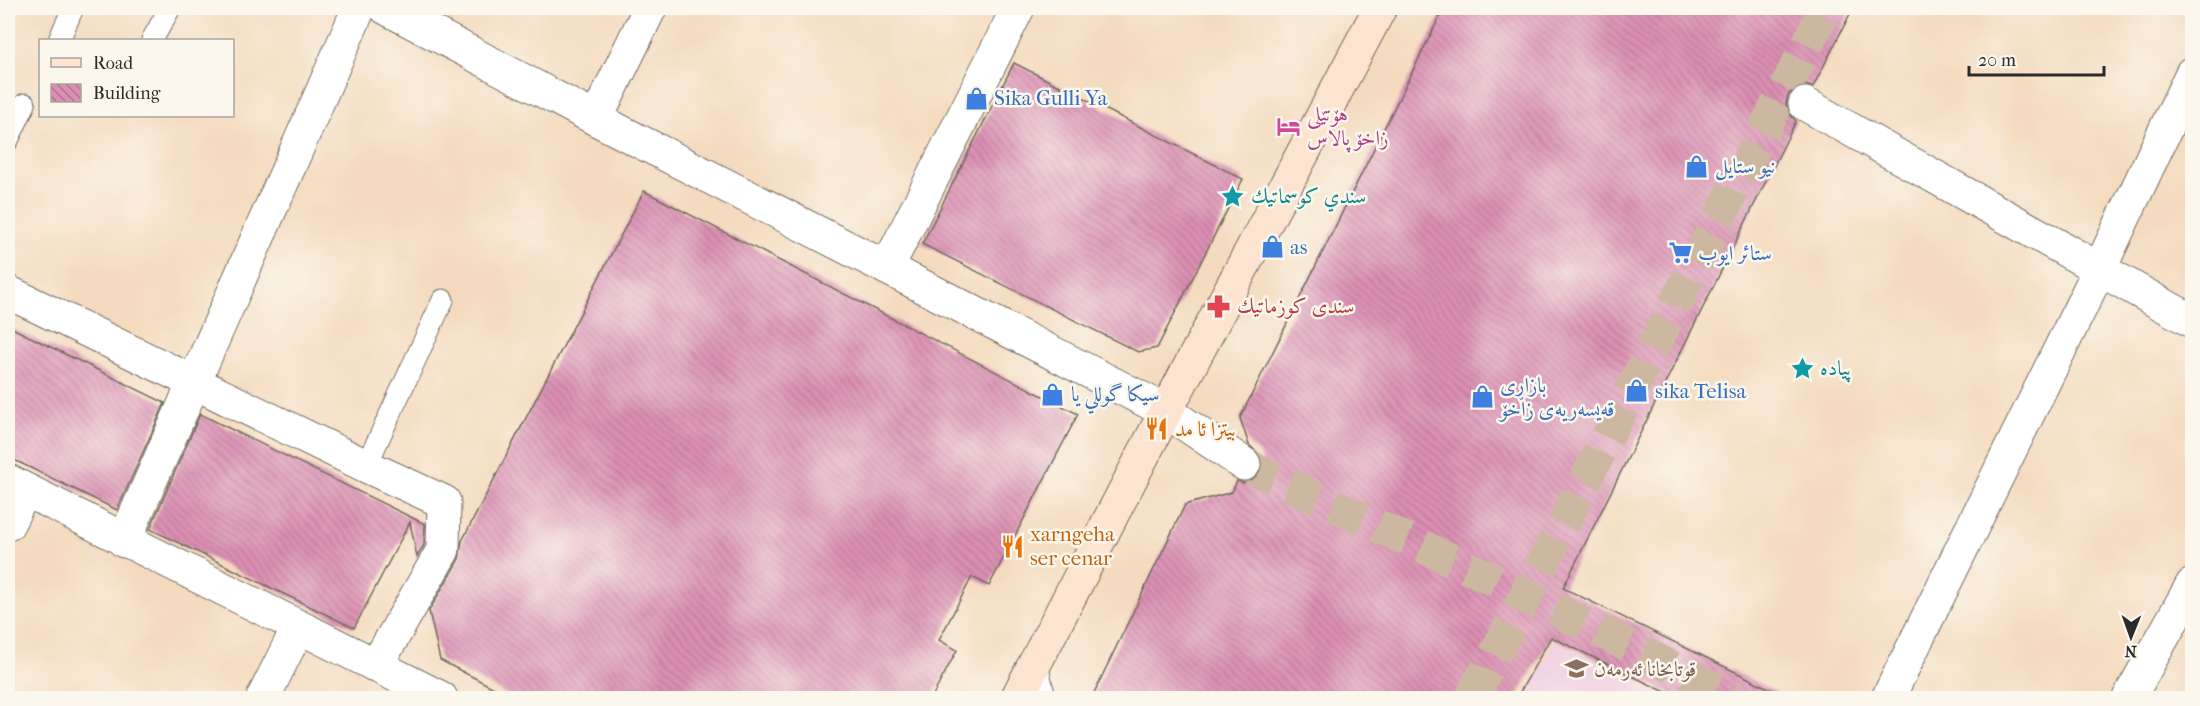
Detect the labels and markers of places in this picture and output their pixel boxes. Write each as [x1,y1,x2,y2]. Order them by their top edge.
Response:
shop icon: Sika Gulli Ya [963,85,989,111]
place label: Sika Gulli Ya [994,86,1108,110]
place label: هۆتێلی زاخۆ پالاس [1307,102,1389,153]
hotel icon: هۆتێلی زاخۆ پالاس [1276,113,1302,139]
shop icon: نيو ستايل [1684,153,1710,179]
place label: نيو ستايل [1715,154,1775,181]
place icon: سندي کوسماتیك [1220,183,1246,209]
place label: سندي کوسماتیك [1251,184,1367,212]
shop icon: as [1259,234,1285,260]
place label: as [1290,235,1308,259]
supermarket icon: ستائر ايوب [1667,240,1693,266]
place label: ستائر ايوب [1698,241,1772,266]
pharmacy icon: سندی کوزماتیك [1206,293,1232,319]
place label: سندی کوزماتیك [1237,294,1354,319]
place icon: پیادە [1789,355,1815,381]
place label: پیادە [1820,356,1852,383]
place label: بازاڕی قەیسەریەی زاخۆ [1498,373,1614,422]
shop icon: sika Telisa [1624,378,1650,404]
place label: sika Telisa [1655,379,1746,403]
shop icon: سيكا گوللي يا [1040,381,1066,407]
place label: سيكا گوللي يا [1071,382,1160,414]
shop icon: بازاڕی قەیسەریەی زاخۆ [1469,384,1495,410]
restaurant icon: بيتزا ئا مد [1144,416,1170,442]
place label: بيتزا ئا مد [1175,417,1236,441]
place label: xarngeha ser cenar [1030,522,1115,570]
restaurant icon: xarngeha ser cenar [999,533,1025,559]
school or university icon: قوتابخانا ئه‌رمه‌ن [1563,656,1589,682]
place label: قوتابخانا ئه‌رمه‌ن [1594,657,1696,682]

